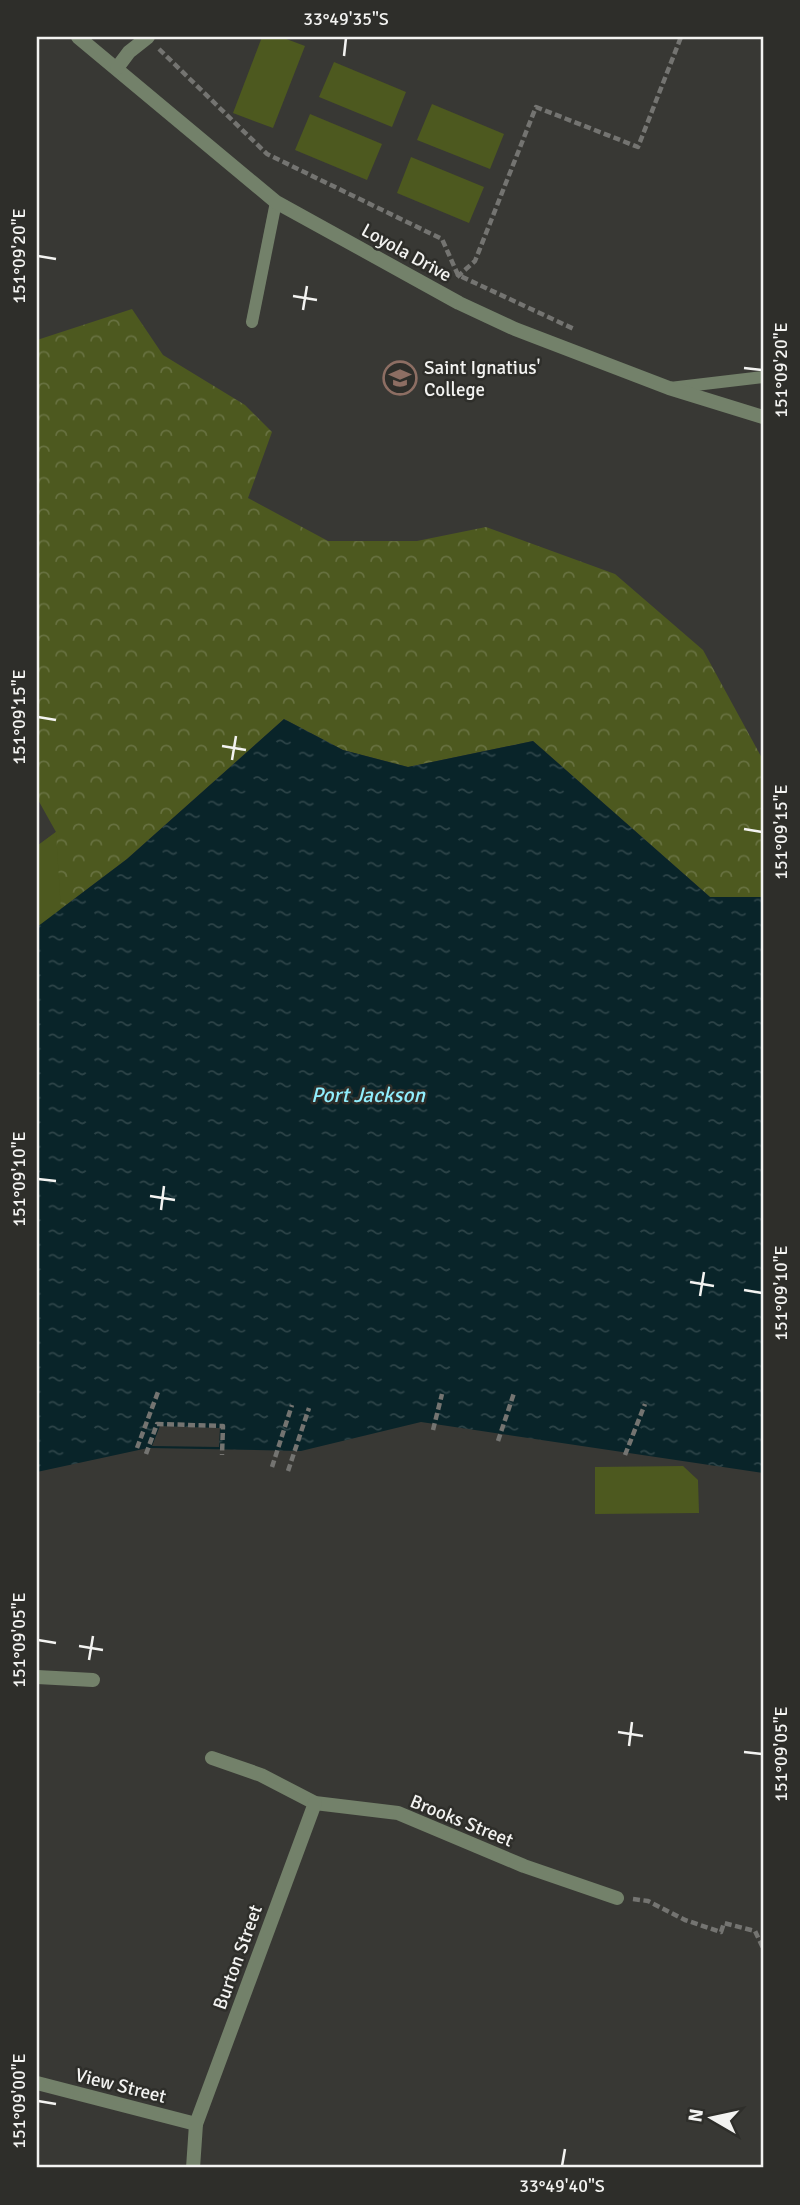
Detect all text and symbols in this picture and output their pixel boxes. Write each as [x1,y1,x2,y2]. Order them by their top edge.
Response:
text: 33°49'35"S [303,8,389,30]
text: 151°09'20"E [8,208,30,304]
street label: Loyola Drive [357,218,456,287]
text: 151°09'20"E [770,322,792,418]
place label: Saint Ignatius' College [424,356,541,402]
school or university icon: Saint Ignatius' College [381,359,419,397]
text: 151°09'15"E [8,669,30,765]
text: 151°09'15"E [770,784,792,880]
water label: Port Jackson [311,1082,425,1108]
text: 151°09'10"E [8,1131,30,1227]
text: 151°09'10"E [770,1245,792,1341]
text: 151°09'05"E [8,1592,30,1688]
text: 151°09'05"E [770,1706,792,1802]
street label: Brooks Street [407,1789,517,1853]
street label: Burton Street [208,1901,268,2013]
text: 151°09'00"E [8,2053,30,2149]
street label: View Street [73,2063,169,2109]
north arrow [678,2082,748,2152]
text: N [683,2107,709,2124]
text: 33°49'40"S [519,2175,605,2197]

